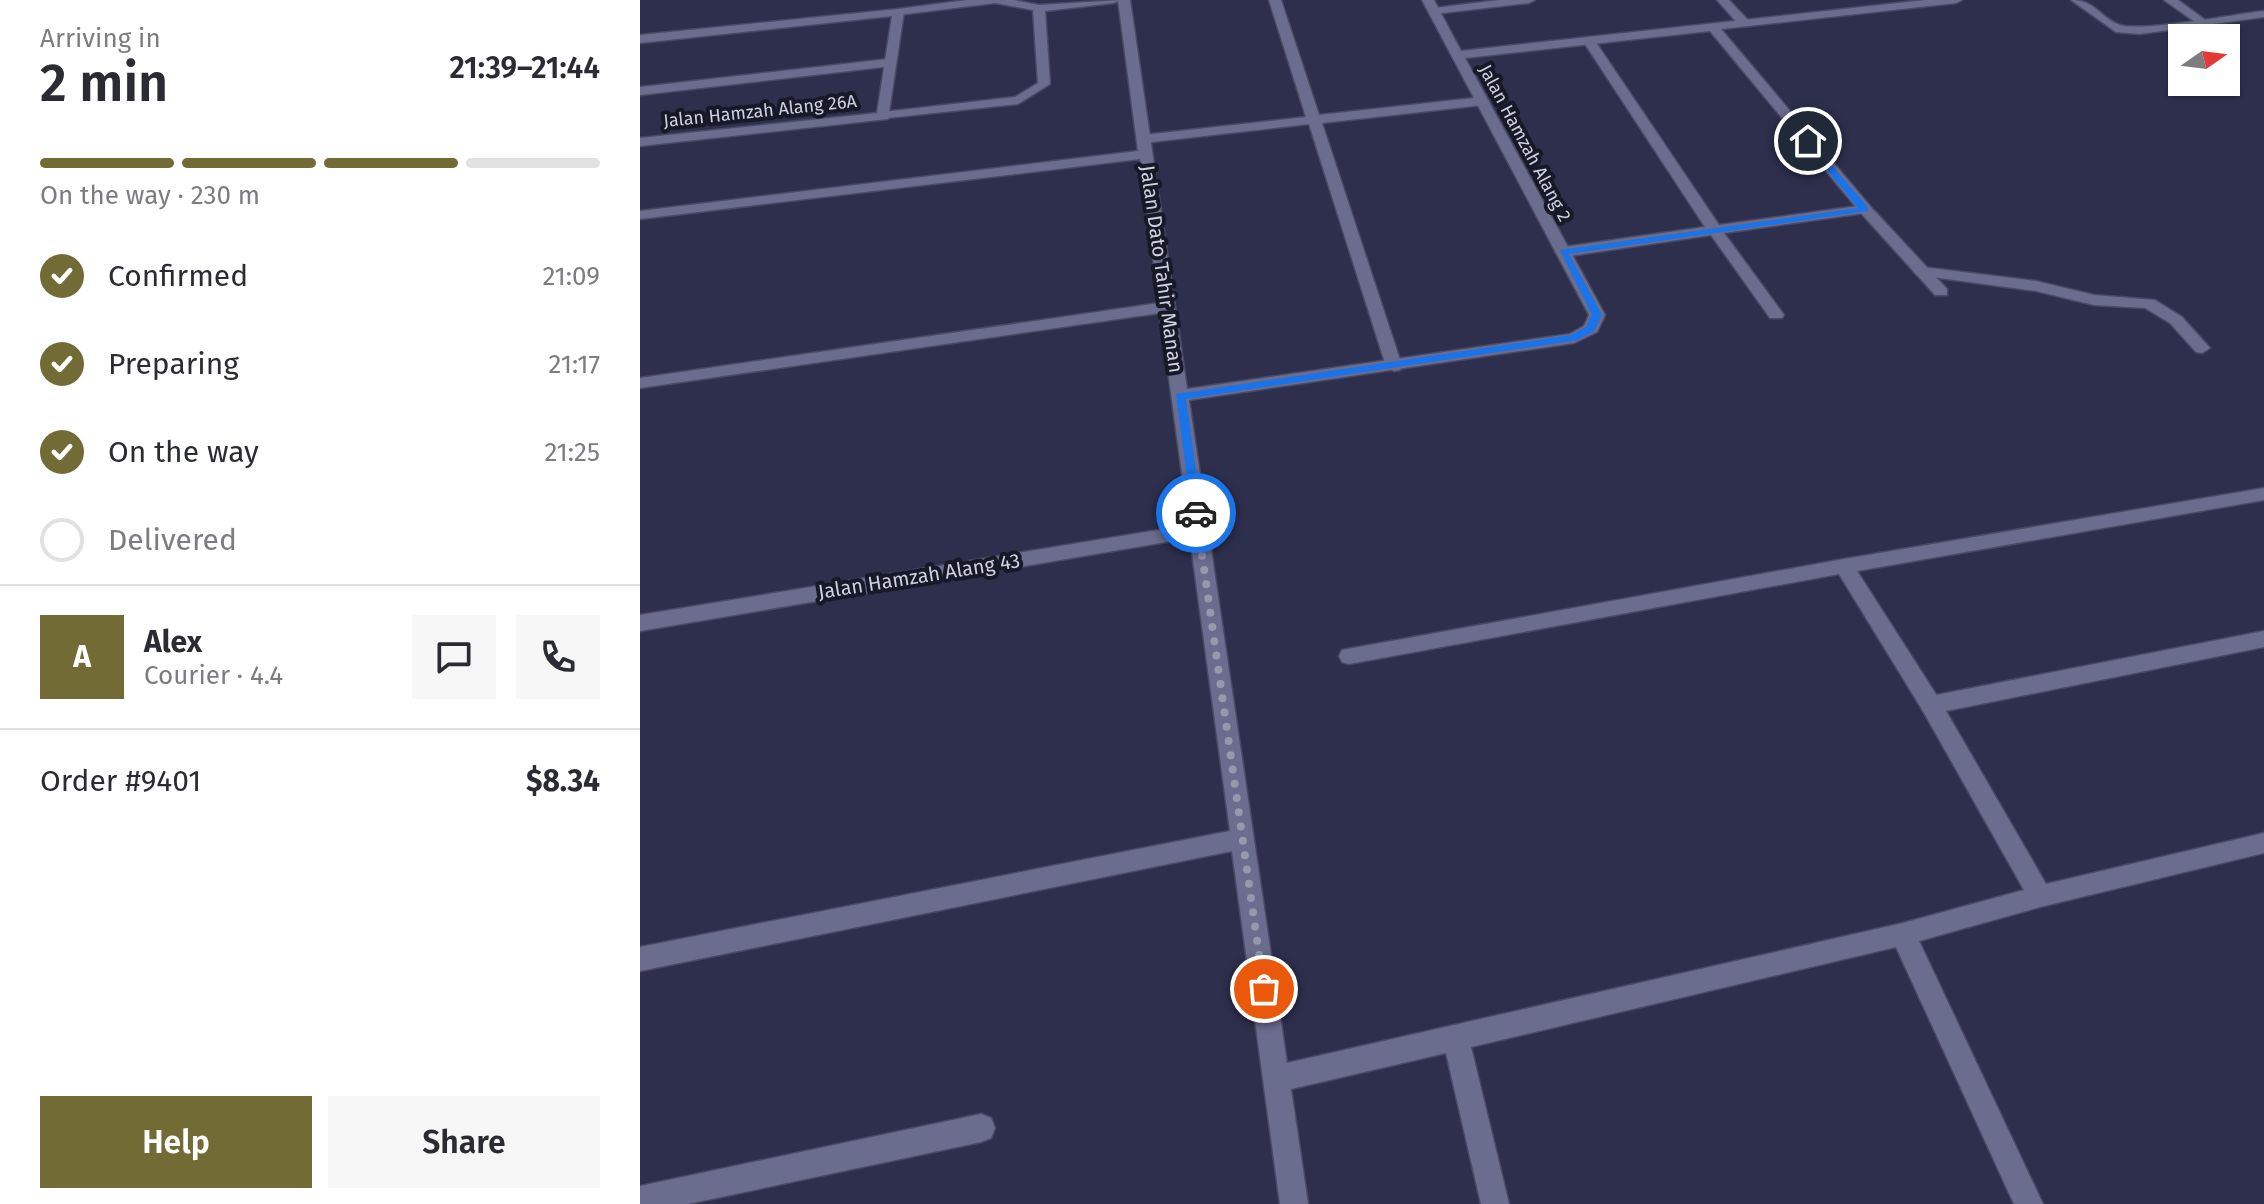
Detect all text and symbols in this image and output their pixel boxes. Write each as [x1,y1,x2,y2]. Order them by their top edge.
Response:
text: Arriving in [40,23,161,54]
north arrow [2168,24,2240,96]
map controls [2168,24,2240,96]
text: 21:39–21:44 [449,50,600,86]
text: 2 min [40,52,168,115]
street label: Jalan Hamzah Alang 2 [1474,61,1576,225]
street label: Jalan Hamzah Alang 26A [662,90,858,132]
pin [1774,107,1842,175]
icon: home [1786,119,1830,163]
street label: Jalan Dato Tahir Manan [1136,164,1188,374]
text: On the way · 230 m [40,180,260,211]
icon: check [40,254,84,298]
text: Confirmed [108,258,248,294]
text: 21:09 [542,261,600,292]
icon: check [40,342,84,386]
text: Preparing [108,346,239,382]
text: 21:17 [549,349,600,380]
icon: check [40,430,84,474]
text: On the way [108,434,259,470]
text: 21:25 [544,437,600,468]
courier [1156,473,1236,553]
icon: car [1174,491,1218,535]
text: Delivered [108,522,237,558]
street label: Jalan Hamzah Alang 43 [816,548,1022,604]
button: chat [412,615,496,699]
button: phone [516,615,600,699]
text: Alex [144,624,202,660]
text: A [73,639,91,675]
text: Courier · 4.4 [144,660,283,691]
text: Order #9401 [40,763,201,799]
text: $8.34 [526,763,600,799]
pin [1230,955,1298,1023]
icon: bag [1242,967,1286,1011]
button: Help [40,1096,312,1188]
button: Share [328,1096,600,1188]

